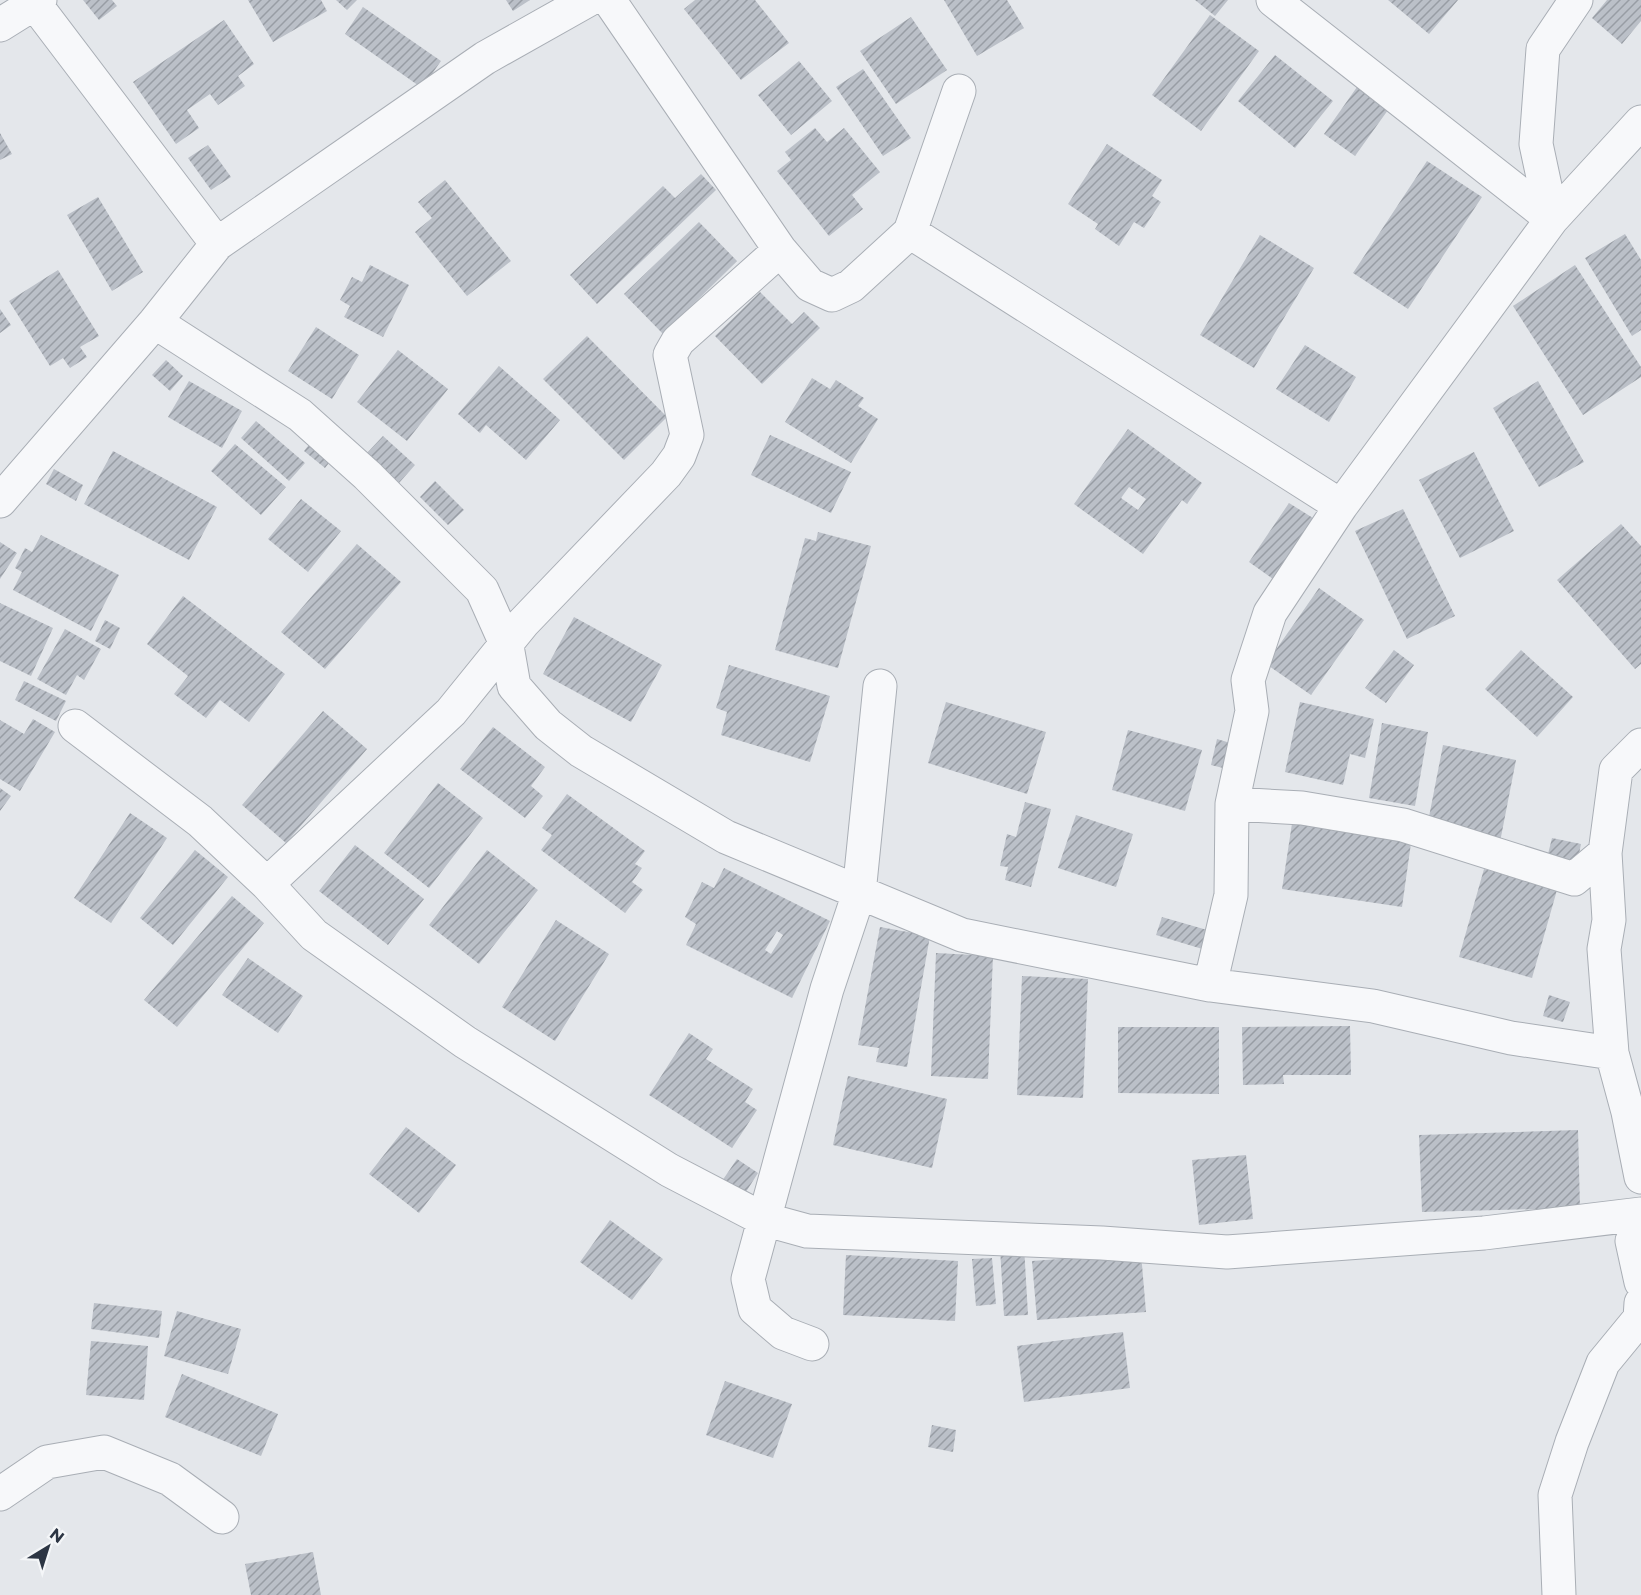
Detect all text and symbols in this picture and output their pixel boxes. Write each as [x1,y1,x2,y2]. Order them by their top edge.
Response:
north arrow [18,1517,78,1577]
text: N [46,1524,68,1547]

